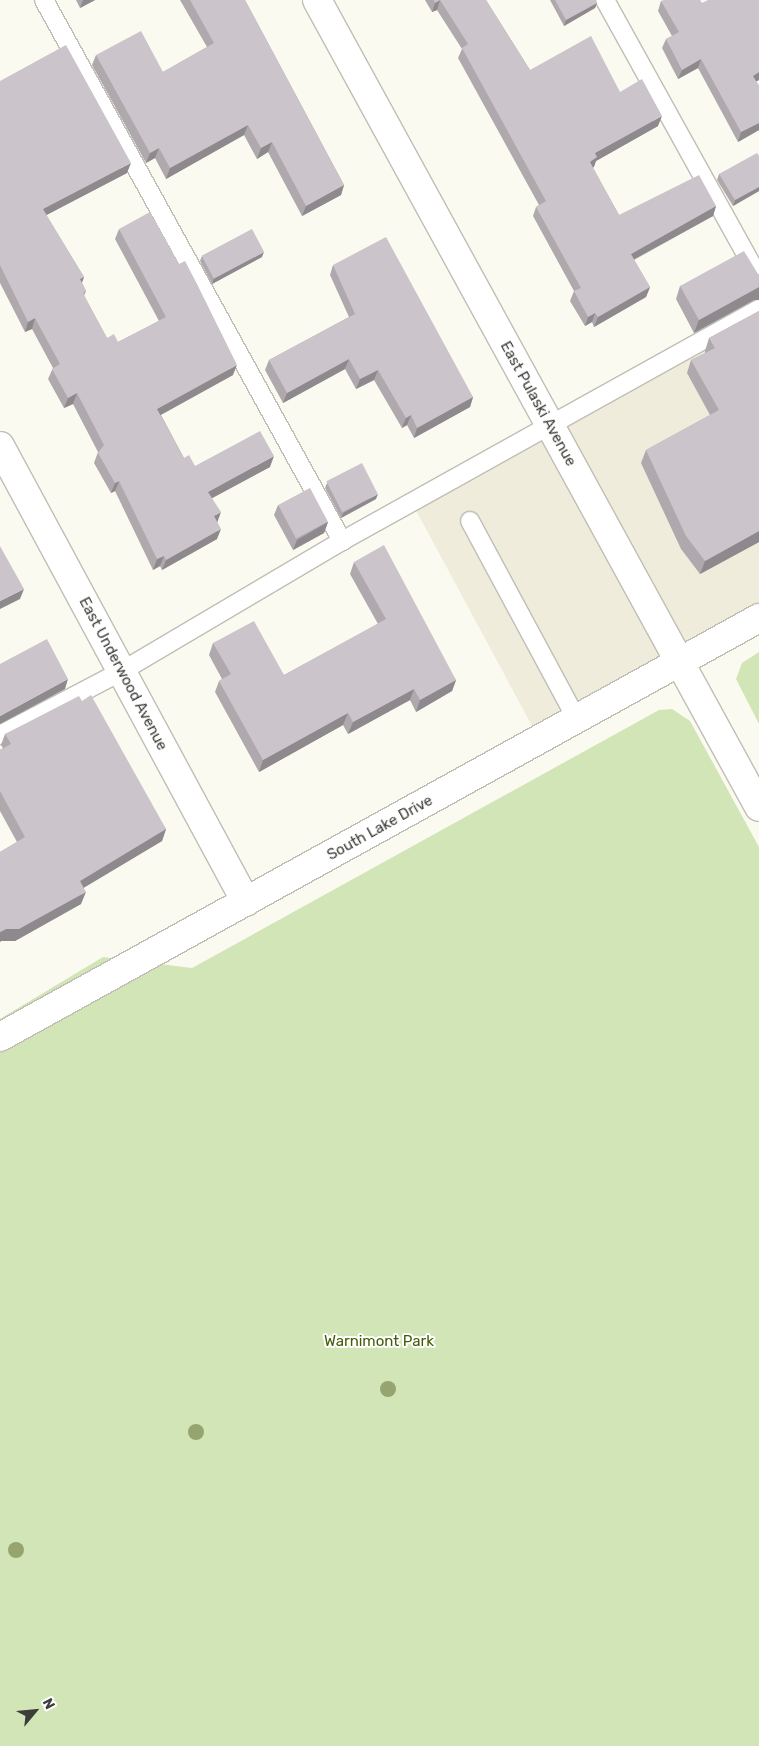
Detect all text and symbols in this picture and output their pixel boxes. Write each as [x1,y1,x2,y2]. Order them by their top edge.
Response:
street label: East Pulaski Avenue [496,338,580,470]
street label: East Underwood Avenue [75,594,171,754]
street label: South Lake Drive [324,792,436,864]
park label: Warnimont Park [324,1333,434,1351]
north arrow [10,1686,60,1736]
text: N [39,1695,59,1712]

